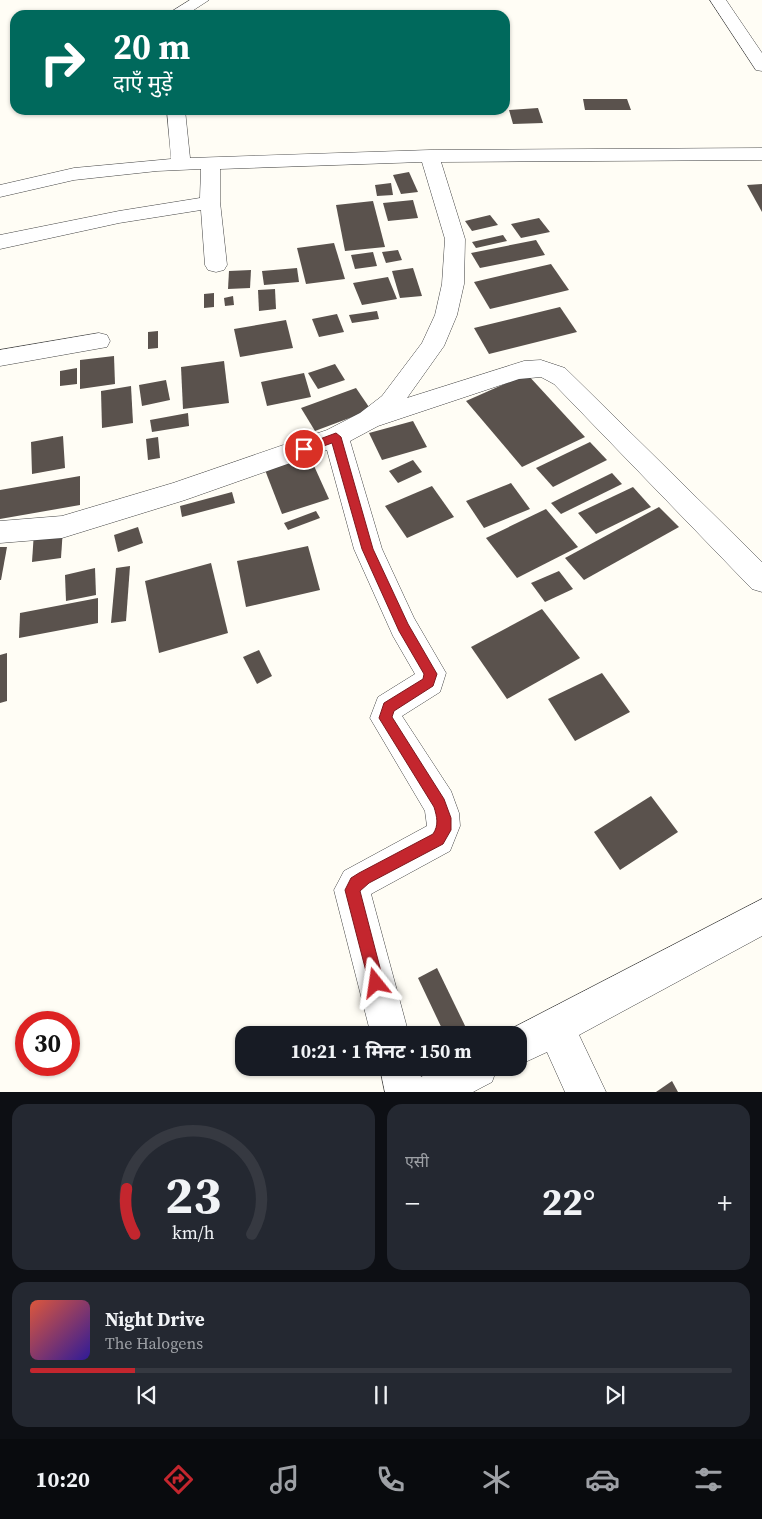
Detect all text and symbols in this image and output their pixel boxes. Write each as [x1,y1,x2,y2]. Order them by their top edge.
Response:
text: 20 m [113,23,190,71]
icon: right [30,30,95,95]
text: दाएँ मुड़ें [113,68,173,98]
pin [283,428,325,470]
icon: arrive [290,435,318,463]
position arrow [349,956,401,1008]
speed limit sign: 30 [15,1011,80,1076]
text: 10:21 · 1 मिनट · 150 m [291,1038,472,1064]
text: एसी [405,1150,429,1172]
text: 23 [165,1159,222,1230]
text: 22° [542,1176,595,1228]
text: − [405,1184,420,1222]
text: + [717,1184,732,1222]
text: km/h [172,1220,215,1245]
text: Night Drive [105,1306,205,1332]
text: The Halogens [105,1332,203,1354]
icon: previous [133,1381,161,1409]
icon: pause [367,1381,395,1409]
icon: next [601,1381,629,1409]
icon: directions [161,1462,196,1497]
icon: music [267,1462,302,1497]
icon: phone [373,1462,408,1497]
icon: climate [479,1462,514,1497]
icon: car [585,1462,620,1497]
icon: filters [691,1462,726,1497]
text: 10:20 [36,1464,90,1494]

